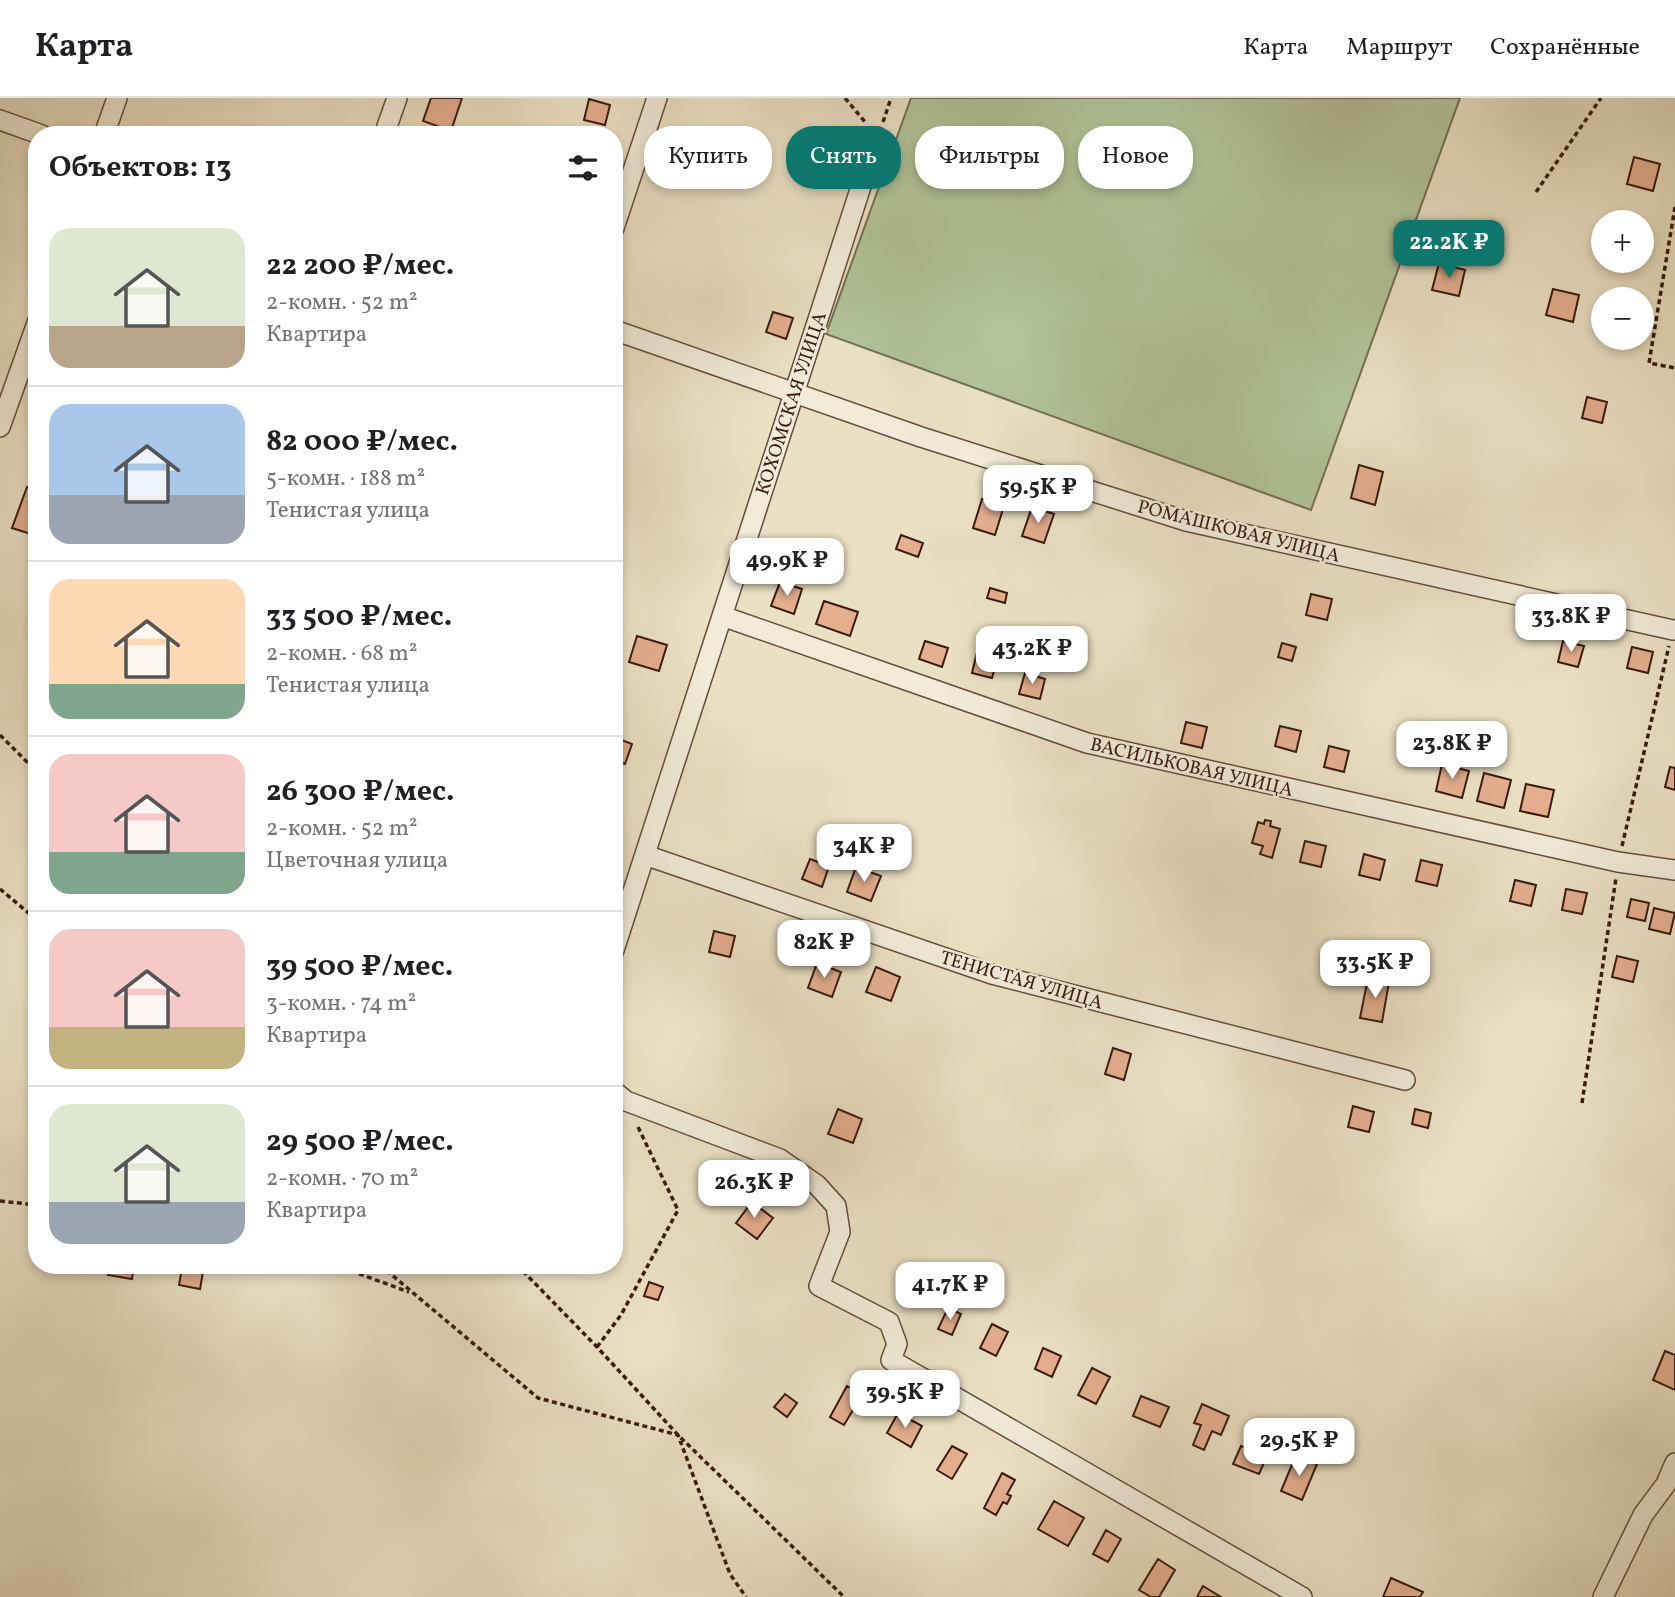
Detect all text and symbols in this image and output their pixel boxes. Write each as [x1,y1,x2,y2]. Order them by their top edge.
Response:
text: Карта [35,25,133,71]
text: Карта [1243,31,1308,65]
text: Маршрут [1346,31,1452,65]
text: Сохранённые [1490,31,1640,65]
chip: Купить [644,126,772,189]
chip: Снять [786,126,901,189]
chip: Фильтры [915,126,1064,189]
chip: Новое [1078,126,1193,189]
text: Объектов: 13 [49,147,232,189]
icon: filters [564,149,602,187]
map controls [1591,210,1654,350]
button: + [1591,210,1654,273]
pin: 22.2K ₽ [1384,220,1514,280]
text: 22.2K ₽ [1409,227,1489,259]
text: 22 200 ₽/мес. [266,245,454,287]
icon: home [105,256,189,340]
text: 2-комн. · 52 m² [266,287,418,319]
button: − [1591,287,1654,350]
street label: КОХОМСКАЯ УЛИЦА [750,309,834,498]
text: Квартира [266,319,367,351]
text: 82 000 ₽/мес. [266,421,458,463]
icon: home [105,432,189,516]
text: 5-комн. · 188 m² [266,463,425,495]
pin: 59.5K ₽ [973,466,1103,525]
text: 59.5K ₽ [999,472,1077,504]
street label: РОМАШКОВАЯ УЛИЦА [1135,494,1342,570]
text: Тенистая улица [266,495,430,527]
pin: 49.9K ₽ [722,538,852,598]
text: 49.9K ₽ [746,545,828,577]
pin: 33.8K ₽ [1506,594,1636,654]
text: 33 500 ₽/мес. [266,596,452,638]
text: 33.8K ₽ [1531,601,1611,633]
icon: home [105,607,189,691]
pin: 43.2K ₽ [967,626,1097,686]
text: 43.2K ₽ [992,633,1072,665]
text: 2-комн. · 68 m² [266,638,417,670]
text: Тенистая улица [266,670,430,702]
pin: 23.8K ₽ [1387,722,1517,781]
text: 23.8K ₽ [1412,728,1492,760]
street label: ВАСИЛЬКОВАЯ УЛИЦА [1087,732,1296,804]
text: 26 300 ₽/мес. [266,771,455,813]
icon: home [105,782,189,866]
text: 2-комн. · 52 m² [266,813,418,845]
pin: 34K ₽ [815,824,913,884]
text: 34K ₽ [833,831,895,863]
text: Цветочная улица [266,845,448,877]
pin: 82K ₽ [775,920,873,980]
text: 82K ₽ [793,927,855,959]
pin: 33.5K ₽ [1310,940,1440,1000]
street label: ТЕНИСТАЯ УЛИЦА [937,945,1106,1017]
text: 39 500 ₽/мес. [266,946,453,988]
text: 33.5K ₽ [1336,947,1414,979]
icon: home [105,957,189,1041]
text: 3-комн. · 74 m² [266,988,416,1020]
text: Квартира [266,1020,367,1052]
text: 29 500 ₽/мес. [266,1121,454,1163]
icon: home [105,1132,189,1216]
pin: 26.3K ₽ [689,1160,819,1220]
text: 2-комн. · 70 m² [266,1163,418,1195]
text: 26.3K ₽ [714,1167,794,1199]
text: Квартира [266,1195,367,1227]
pin: 41.7K ₽ [885,1262,1015,1322]
text: 41.7K ₽ [911,1269,989,1301]
pin: 39.5K ₽ [840,1370,970,1430]
text: 39.5K ₽ [866,1377,944,1409]
pin: 29.5K ₽ [1234,1418,1364,1478]
text: 29.5K ₽ [1260,1425,1338,1457]

